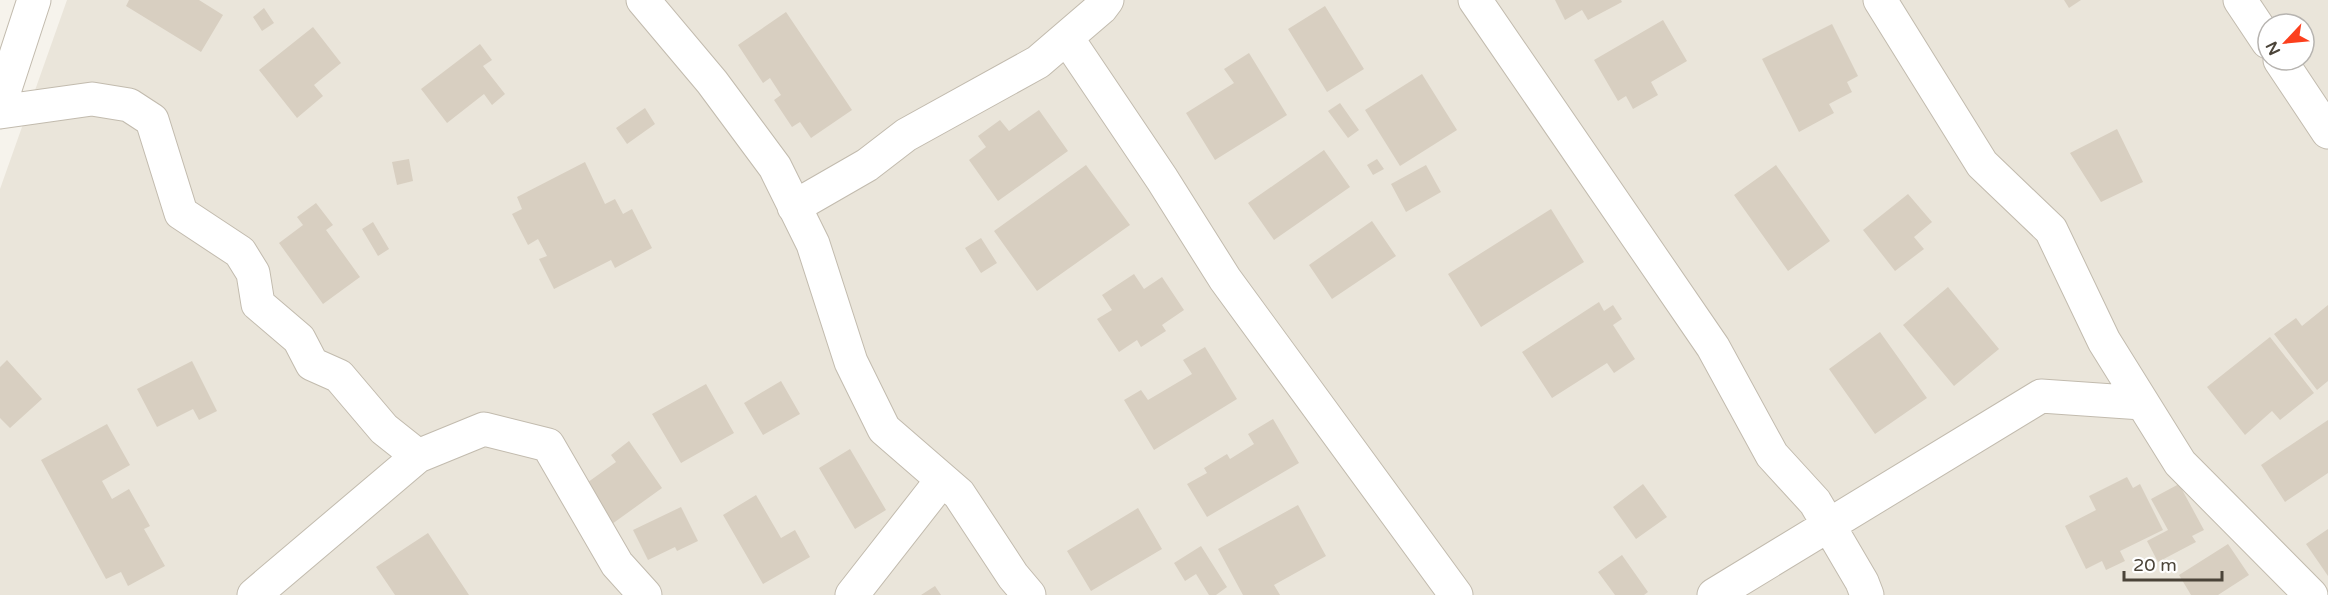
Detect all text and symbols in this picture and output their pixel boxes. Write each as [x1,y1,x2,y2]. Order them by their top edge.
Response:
north arrow [2256,12,2316,72]
text: N [2262,38,2285,58]
scale bar [2124,544,2222,582]
text: 20 m [2133,554,2177,576]

